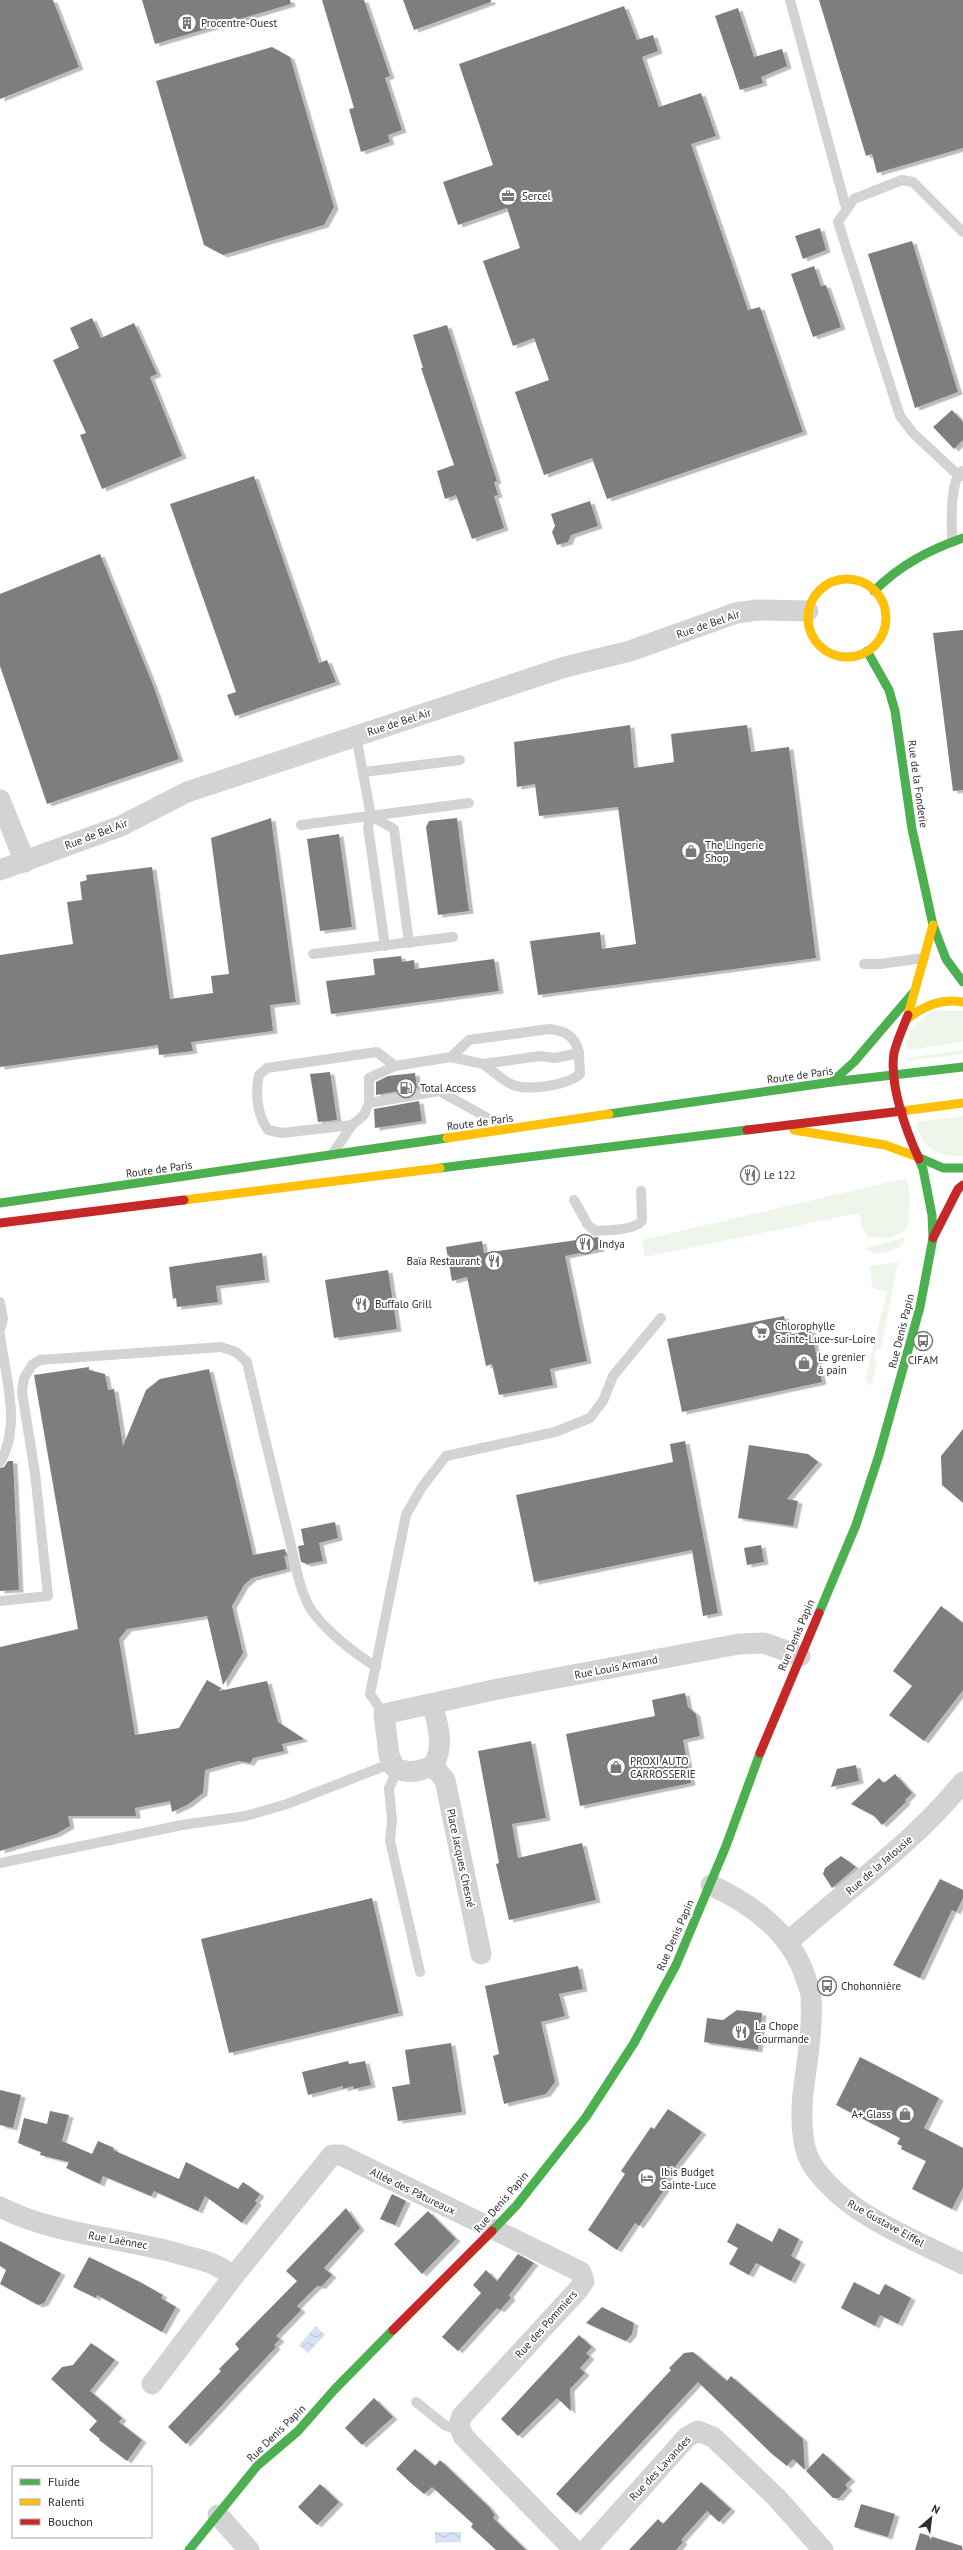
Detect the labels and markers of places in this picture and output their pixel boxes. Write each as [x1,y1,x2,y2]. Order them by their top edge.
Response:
building icon: Procentre-Ouest [176,12,198,34]
place label: Procentre-Ouest [201,16,277,30]
office icon: Sercel [497,185,519,207]
place label: Sercel [522,189,551,203]
place label: The Lingerie Shop [705,838,764,865]
shop icon: The Lingerie Shop [680,840,702,862]
fuel station icon: Total Access [395,1077,417,1099]
place label: Total Access [420,1081,477,1095]
restaurant icon: Le 122 [739,1164,761,1186]
place label: Le 122 [764,1168,796,1182]
restaurant icon: Indya [574,1233,596,1255]
place label: Indya [599,1237,625,1251]
restaurant icon: Baïa Restaurant [483,1250,505,1272]
place label: Baïa Restaurant [406,1254,480,1268]
restaurant icon: Buffalo Grill [350,1293,372,1315]
place label: Buffalo Grill [375,1297,433,1311]
place label: Chlorophylle Sainte-Luce-sur-Loire [775,1319,876,1346]
supermarket icon: Chlorophylle Sainte-Luce-sur-Loire [750,1321,772,1343]
bus stop icon: CIFAM [912,1330,934,1352]
place label: Le grenier à pain [818,1350,865,1377]
shop icon: Le grenier à pain [793,1352,815,1374]
place label: CIFAM [908,1353,938,1367]
place label: PROXI AUTO CARROSSERIE [630,1754,696,1781]
shop icon: PROXI AUTO CARROSSERIE [605,1756,627,1778]
bus stop icon: Chohonnière [816,1975,838,1997]
place label: Chohonnière [841,1979,901,1993]
place label: La Chope Gourmande [755,2019,810,2046]
restaurant icon: La Chope Gourmande [730,2021,752,2043]
shop icon: A+ Glass [894,2103,916,2125]
place label: A+ Glass [851,2107,891,2121]
place label: Ibis Budget Sainte-Luce [661,2165,717,2192]
hotel icon: Ibis Budget Sainte-Luce [636,2167,658,2189]

